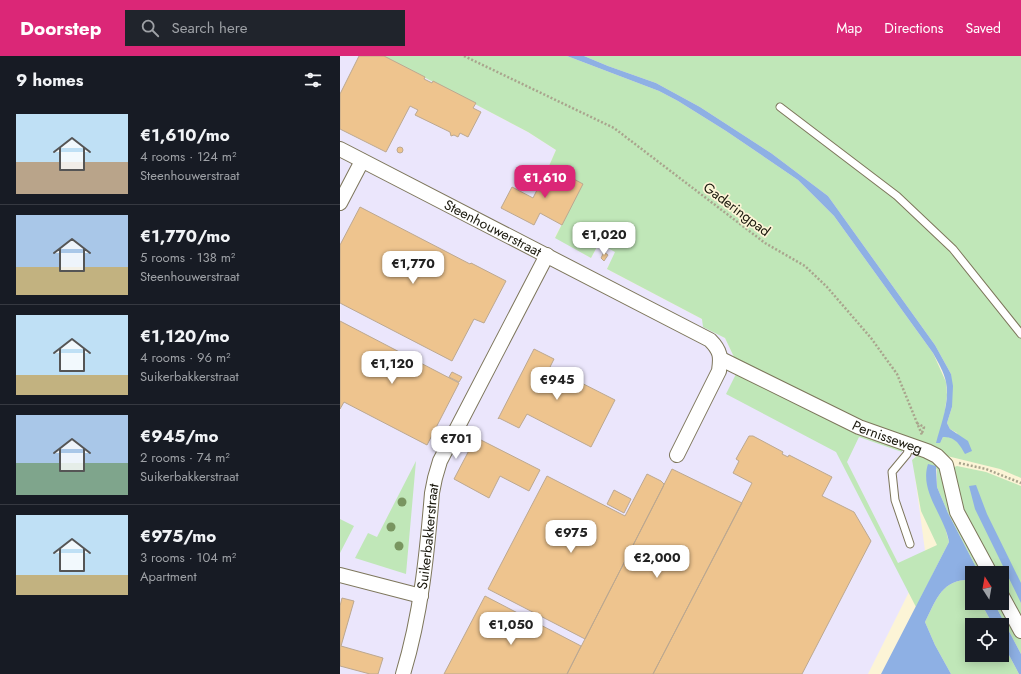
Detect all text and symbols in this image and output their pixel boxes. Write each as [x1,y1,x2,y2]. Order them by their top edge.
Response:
search box [125,10,405,46]
text: Doorstep [20,15,101,42]
icon: search [139,17,161,39]
text: Search here [171,17,247,39]
text: Map [836,18,862,38]
text: Directions [884,18,944,38]
text: Saved [966,18,1001,38]
text: 9 homes [16,68,84,92]
icon: filters [302,69,324,91]
text: €1,610/mo [140,123,230,147]
icon: home [48,130,96,178]
text: 4 rooms · 124 m² [140,147,236,166]
pin: €1,610 [512,165,578,199]
text: Steenhouwerstraat [140,166,239,185]
text: €1,610 [523,168,567,187]
street label: Gaderingpad [699,177,775,241]
street label: Steenhouwerstraat [441,194,546,262]
pin: €1,020 [571,222,637,256]
text: €1,770/mo [140,224,230,248]
text: €1,020 [581,225,627,244]
icon: home [48,231,96,279]
text: 5 rooms · 138 m² [140,248,235,267]
pin: €1,770 [380,251,446,285]
text: €1,770 [391,254,435,273]
text: Steenhouwerstraat [140,267,239,286]
text: €1,120/mo [140,324,229,348]
icon: home [48,331,96,379]
text: 4 rooms · 96 m² [140,348,231,367]
pin: €1,120 [359,351,425,385]
text: €1,120 [370,354,414,373]
text: Suikerbakkerstraat [140,367,239,386]
pin: €945 [533,367,581,401]
text: €945 [540,370,574,389]
street label: Pernisseweg [849,415,925,459]
text: €945/mo [140,424,218,448]
pin: €701 [432,426,480,460]
text: €701 [440,429,472,448]
icon: home [48,431,96,479]
text: 2 rooms · 74 m² [140,448,230,467]
text: Suikerbakkerstraat [140,467,239,486]
street label: Suikerbakkerstraat [412,481,444,591]
pin: €975 [547,520,595,554]
text: €975 [554,523,588,542]
text: €975/mo [140,524,216,548]
icon: home [48,531,96,579]
pin: €2,000 [624,545,690,579]
text: 3 rooms · 104 m² [140,548,236,567]
text: €2,000 [633,548,681,567]
north arrow [965,566,1009,610]
map controls [965,566,1009,662]
text: Apartment [140,567,197,586]
pin: €1,050 [478,612,544,646]
text: €1,050 [489,615,533,634]
button: locate [965,618,1009,662]

